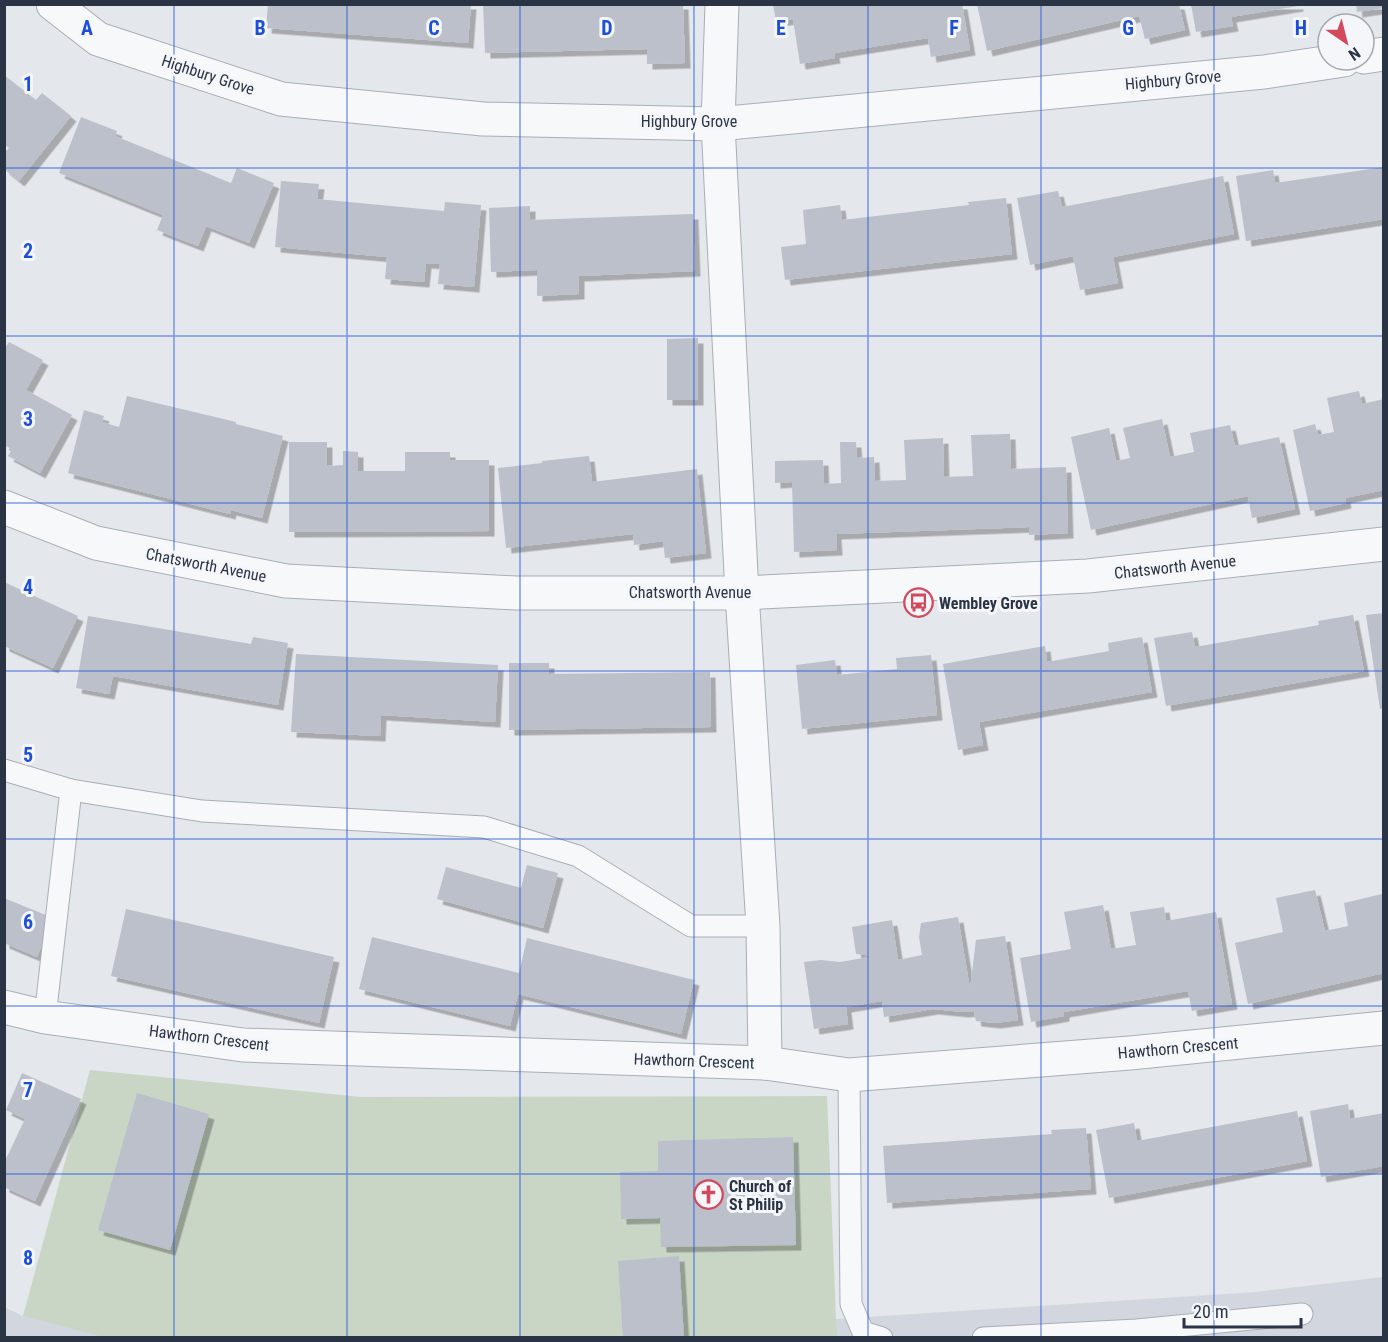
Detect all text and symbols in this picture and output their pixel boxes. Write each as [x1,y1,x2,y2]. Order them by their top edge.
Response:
north arrow [1316,12,1376,72]
text: A [81,16,93,40]
text: B [254,16,266,40]
text: C [428,16,440,40]
text: D [601,16,613,40]
text: E [776,16,786,40]
text: F [949,16,959,40]
text: G [1122,16,1134,40]
text: H [1295,16,1307,40]
text: N [1345,43,1364,64]
street label: Highbury Grove [159,51,257,99]
street label: Highbury Grove [1124,66,1222,94]
text: 1 [23,72,33,96]
street label: Highbury Grove [641,112,737,131]
text: 2 [23,239,33,263]
text: 3 [23,407,33,431]
street label: Chatsworth Avenue [144,544,268,586]
street label: Chatsworth Avenue [1113,551,1237,583]
text: 4 [23,575,33,599]
street label: Chatsworth Avenue [629,583,751,602]
bus stop icon: Wembley Grove [902,587,934,619]
place label: Wembley Grove [939,594,1038,613]
text: 5 [23,743,33,767]
text: 6 [23,910,33,934]
street label: Hawthorn Crescent [148,1021,270,1055]
street label: Hawthorn Crescent [1117,1033,1239,1063]
street label: Hawthorn Crescent [633,1049,755,1073]
text: 7 [23,1078,33,1102]
place label: Church of St Philip [729,1177,792,1214]
church icon: Church of St Philip [692,1179,724,1211]
text: 8 [23,1246,33,1270]
scale bar [1184,1291,1301,1329]
text: 20 m [1193,1301,1228,1322]

